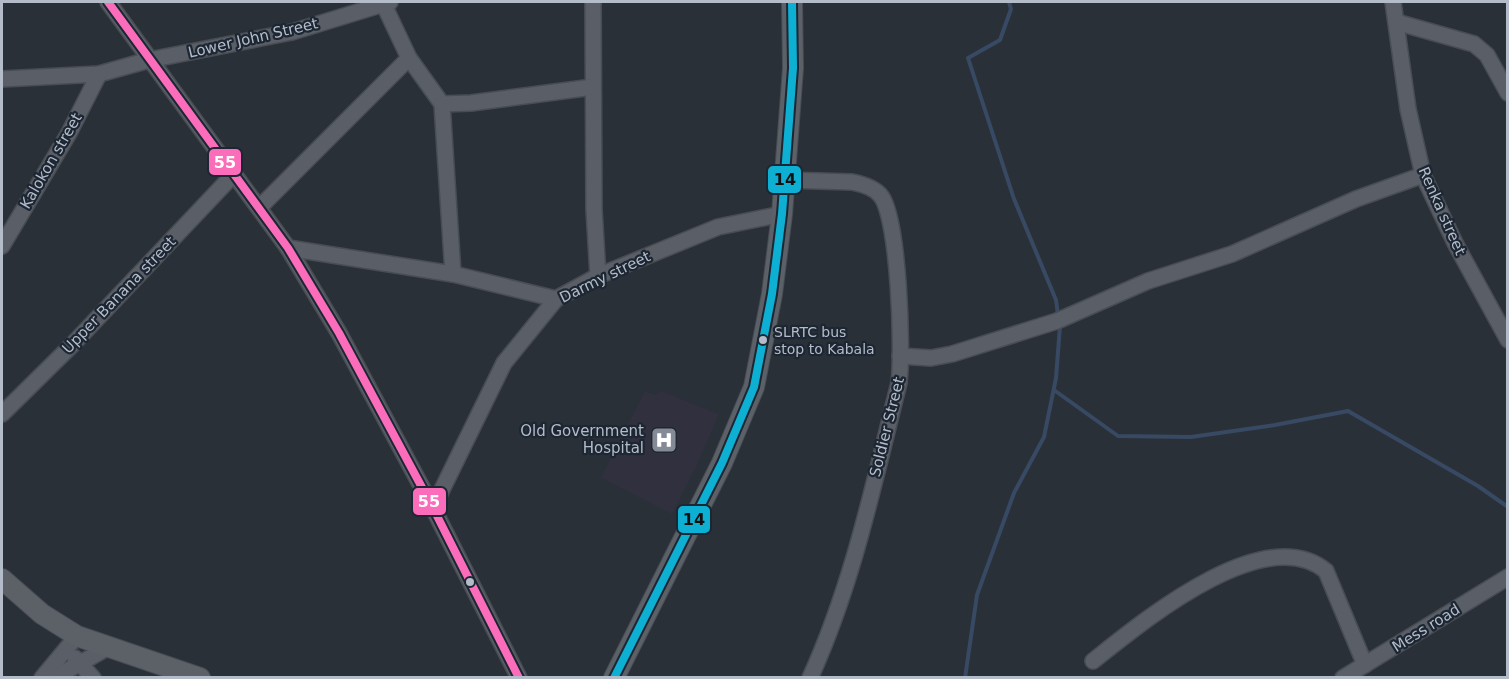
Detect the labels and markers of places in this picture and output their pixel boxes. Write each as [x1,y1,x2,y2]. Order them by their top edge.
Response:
place label: SLRTC bus stop to Kabala [774,324,875,357]
marker: SLRTC bus stop to Kabala [757,334,769,346]
place label: Old Government Hospital [520,422,644,457]
hospital icon: Old Government Hospital [649,425,679,455]
unlabelled marker [464,576,476,588]

